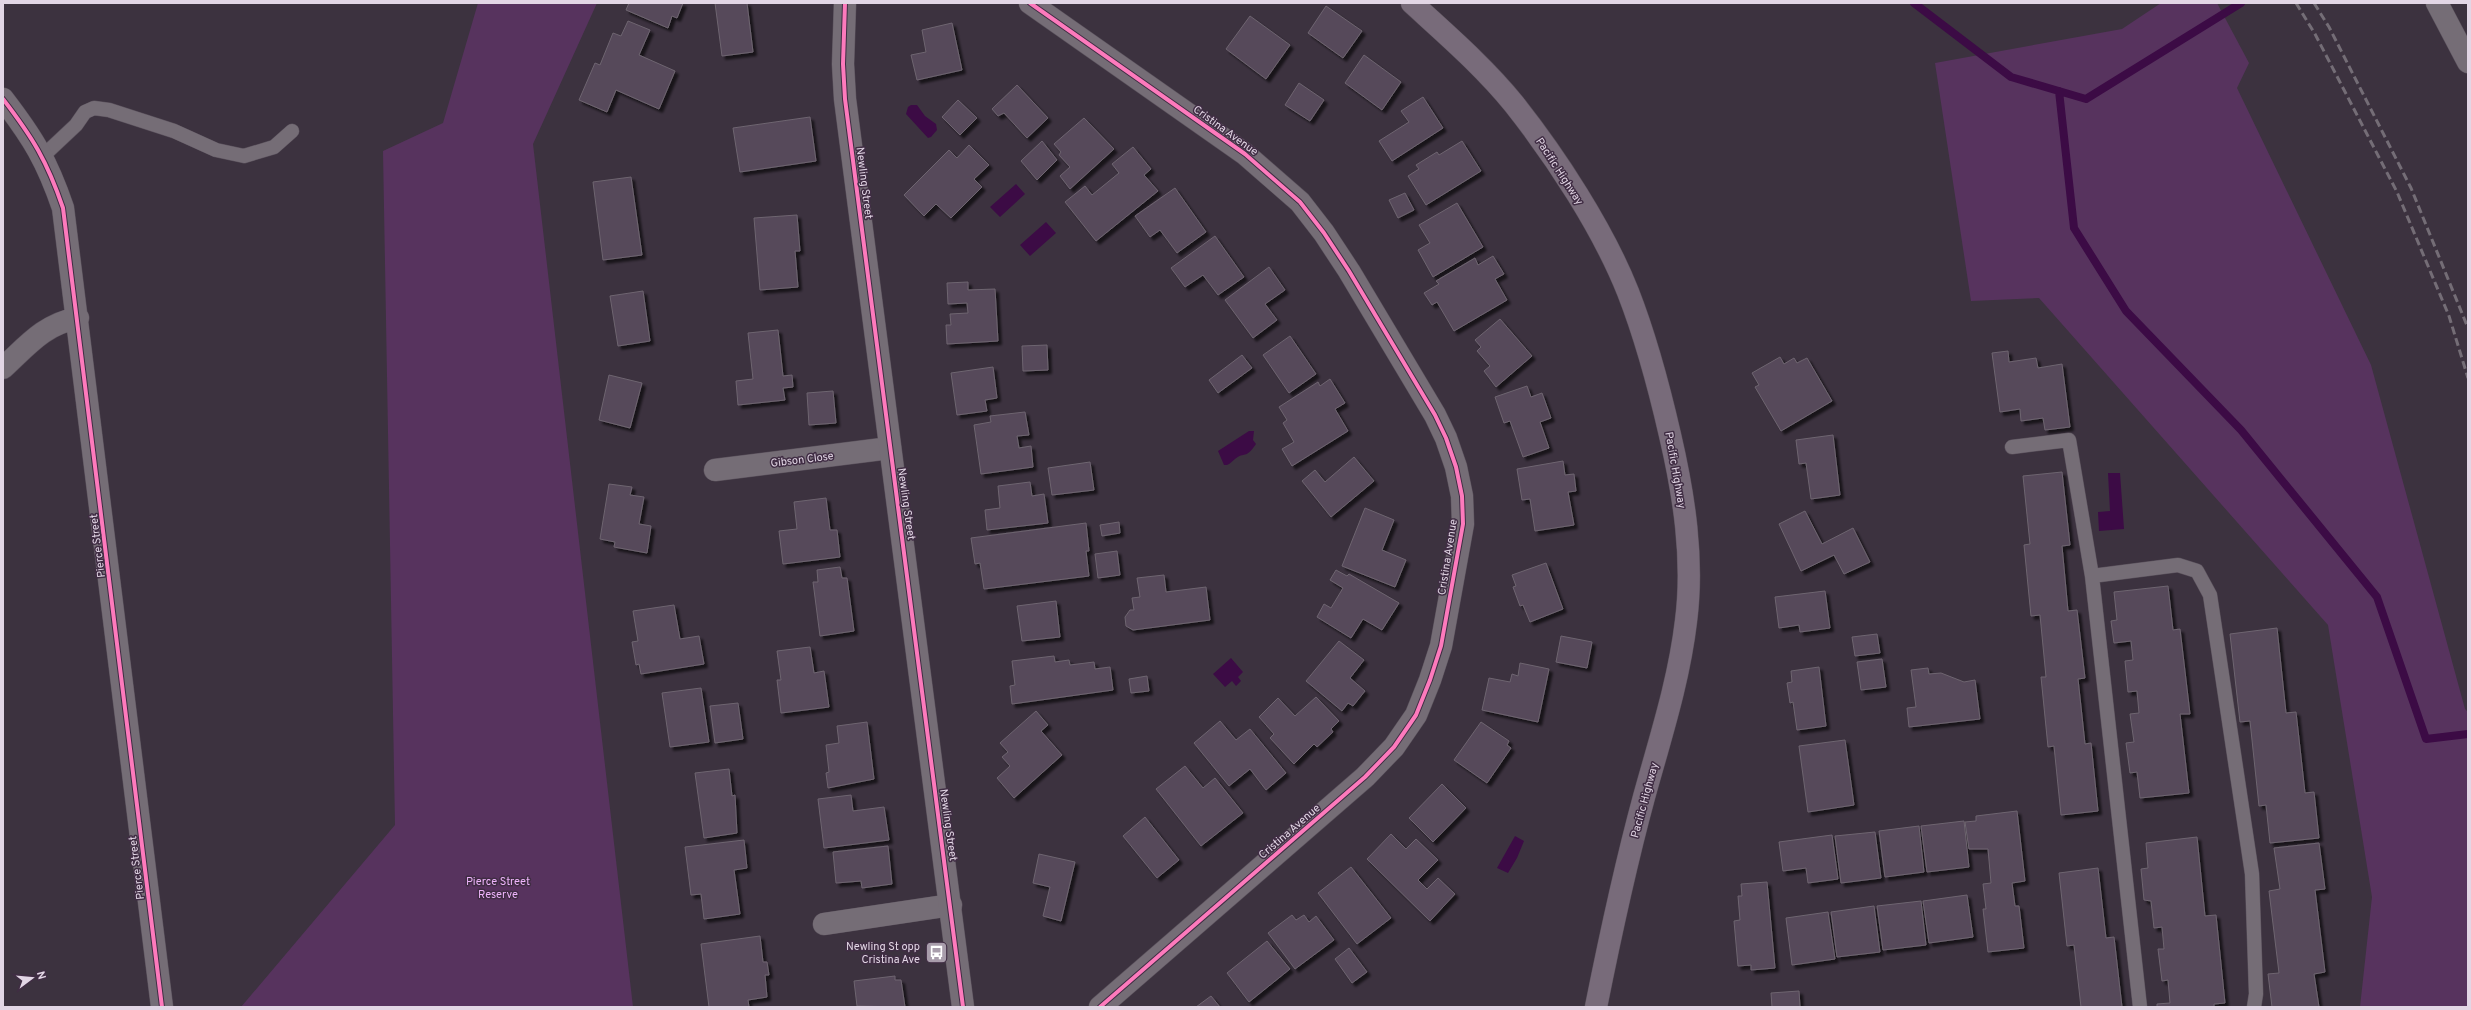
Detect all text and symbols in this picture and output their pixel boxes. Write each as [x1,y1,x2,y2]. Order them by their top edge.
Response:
street label: Cristina Avenue [1190,103,1261,159]
street label: Pacific Highway [1532,135,1586,208]
street label: Newling Street [853,146,875,220]
street label: Pacific Highway [1661,431,1689,510]
street label: Gibson Close [770,449,834,471]
street label: Newling Street [894,467,918,541]
street label: Pierce Street [87,513,109,579]
street label: Cristina Avenue [1435,518,1461,596]
street label: Pacific Highway [1628,761,1662,840]
street label: Newling Street [936,788,960,862]
street label: Cristina Avenue [1256,801,1323,862]
street label: Pierce Street [126,835,148,901]
park label: Pierce Street Reserve [466,875,530,902]
bus stop icon: Newling St opp Cristina Ave [923,939,949,965]
place label: Newling St opp Cristina Ave [846,940,920,967]
north arrow [12,958,52,998]
text: N [33,970,48,981]

